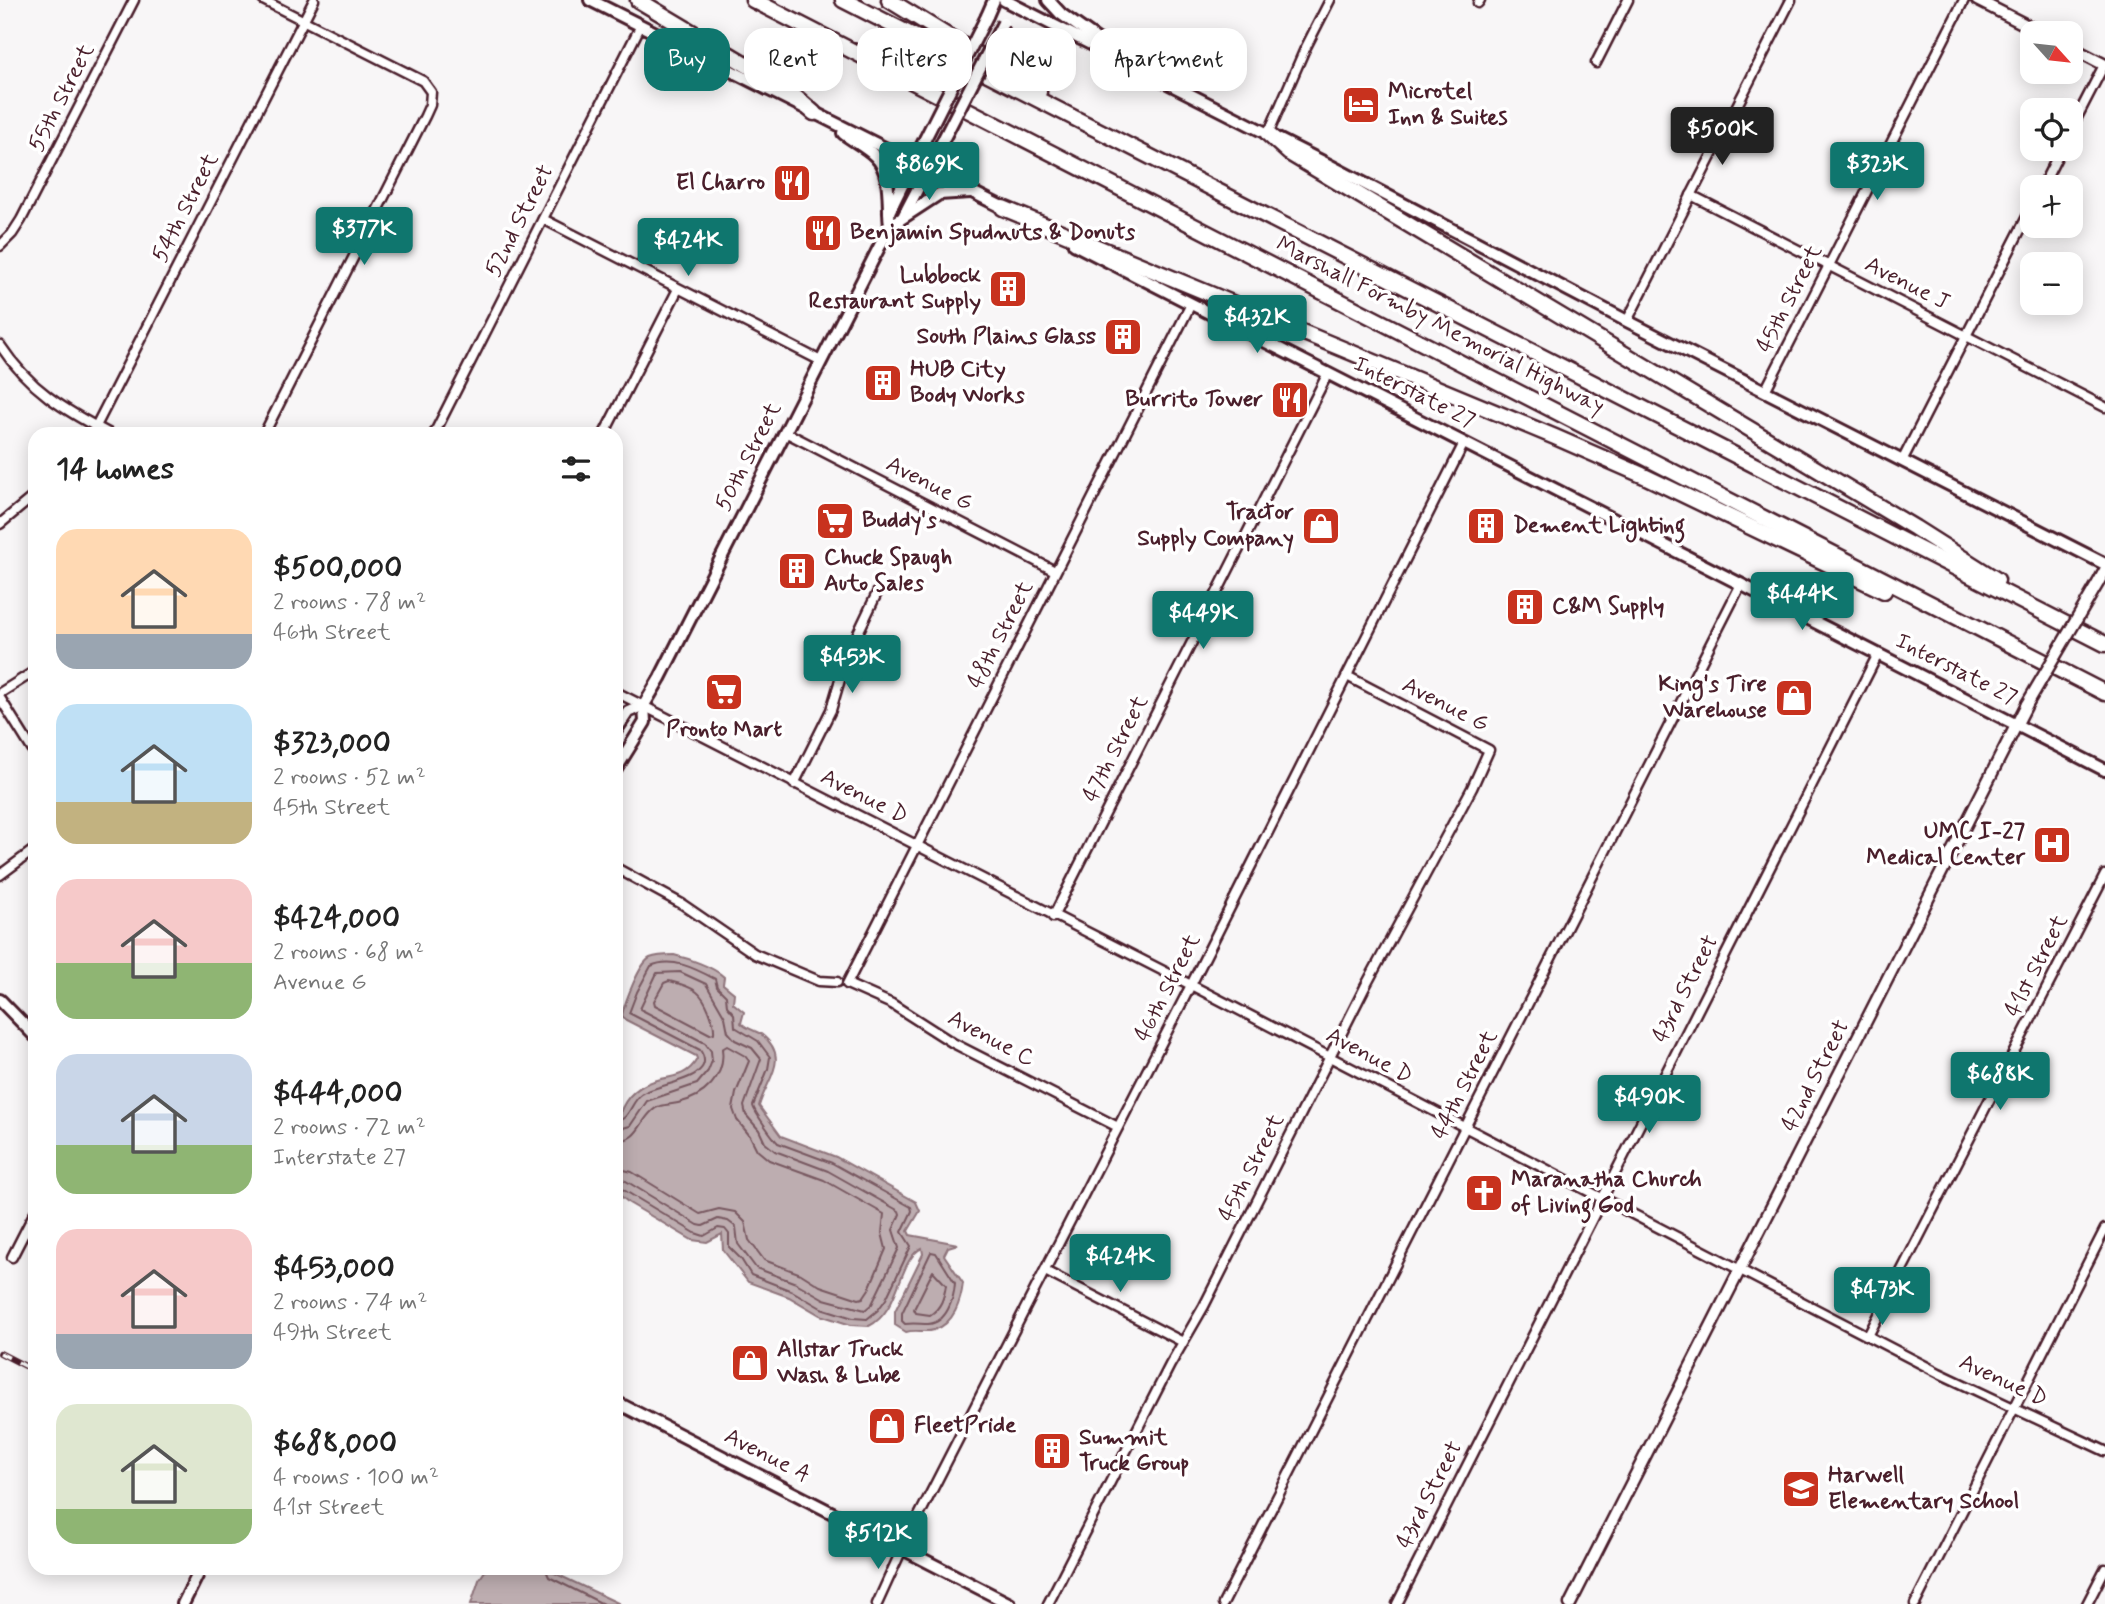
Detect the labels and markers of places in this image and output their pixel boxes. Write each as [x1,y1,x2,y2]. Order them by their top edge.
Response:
place label: Microtel Inn & Suites [1388,77,1507,133]
hotel icon: Microtel Inn & Suites [1340,84,1382,126]
pin: $500K [1673,108,1771,167]
pin: $869K [880,142,978,202]
pin: $323K [1828,142,1926,202]
restaurant icon: El Charro [771,162,813,204]
place label: El Charro [676,168,765,198]
pin: $377K [315,208,413,267]
restaurant icon: Benjamin Spudnuts & Donuts [802,212,844,254]
pin: $424K [639,218,737,278]
place label: Benjamin Spudnuts & Donuts [850,218,1136,248]
place label: Lubbock Restaurant Supply [808,261,981,317]
building icon: Lubbock Restaurant Supply [987,268,1029,310]
pin: $432K [1208,296,1306,355]
building icon: South Plains Glass [1102,316,1144,358]
place label: South Plains Glass [917,322,1097,352]
place label: HUB City Body Works [910,355,1025,411]
building icon: HUB City Body Works [862,362,904,404]
restaurant icon: Burrito Tower [1269,379,1311,421]
place label: Burrito Tower [1125,385,1263,415]
place label: Tractor Supply Company [1137,498,1294,554]
supermarket icon: Buddy's [814,500,856,542]
shop icon: Tractor Supply Company [1300,505,1342,547]
building icon: Dement Lighting [1465,505,1507,547]
place label: Buddy's [862,506,937,536]
place label: Dement Lighting [1513,511,1686,544]
place label: Chuck Spaugh Auto Sales [824,543,952,599]
building icon: Chuck Spaugh Auto Sales [776,550,818,592]
pin: $444K [1753,572,1851,632]
building icon: C&M Supply [1504,586,1546,628]
pin: $449K [1154,592,1252,651]
place label: C&M Supply [1552,592,1664,622]
pin: $453K [803,636,901,695]
place label: King's Tire Warehouse [1658,670,1767,726]
supermarket icon: Pronto Mart [703,671,745,713]
shop icon: King's Tire Warehouse [1773,677,1815,719]
place label: Pronto Mart [666,715,782,745]
place label: UMC I-27 Medical Center [1866,817,2026,873]
hospital icon: UMC I-27 Medical Center [2031,824,2073,866]
pin: $688K [1951,1052,2049,1112]
pin: $490K [1600,1076,1698,1135]
place label: Maranatha Church of Living God [1511,1165,1702,1224]
church icon: Maranatha Church of Living God [1463,1172,1505,1214]
pin: $424K [1071,1234,1169,1294]
pin: $473K [1833,1268,1931,1327]
place label: Allstar Truck Wash & Lube [776,1335,904,1391]
shop icon: Allstar Truck Wash & Lube [729,1342,771,1384]
shop icon: FleetPride [866,1405,908,1447]
place label: FleetPride [914,1411,1017,1441]
place label: Summit Truck Group [1079,1423,1189,1479]
building icon: Summit Truck Group [1031,1430,1073,1472]
place label: Harwell Elementary School [1828,1461,2019,1517]
school or university icon: Harwell Elementary School [1780,1468,1822,1510]
pin: $512K [829,1512,927,1571]

